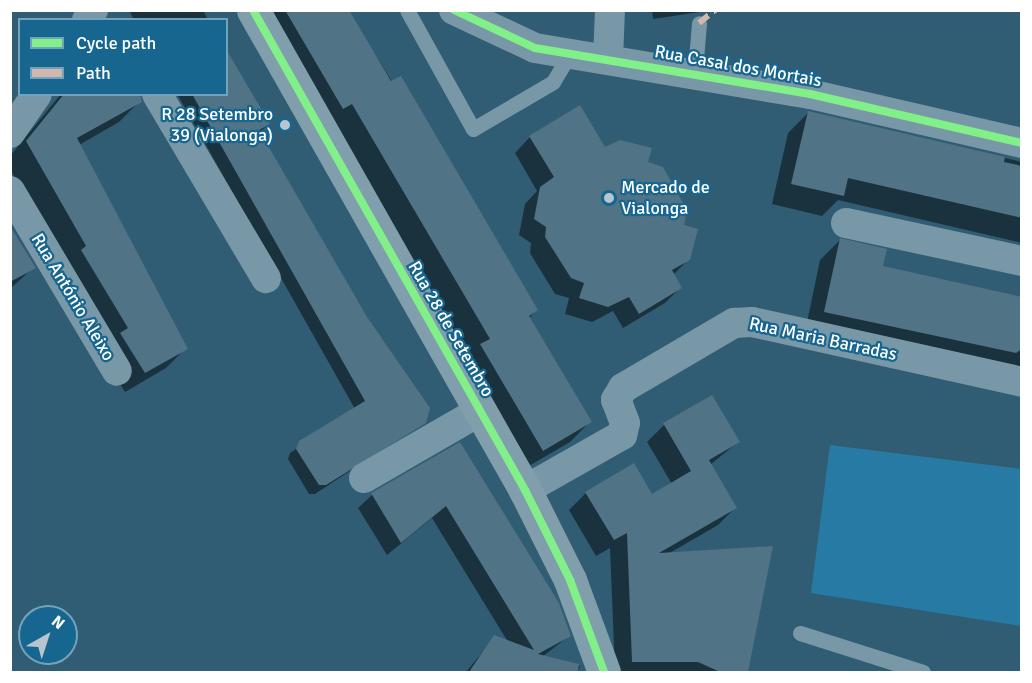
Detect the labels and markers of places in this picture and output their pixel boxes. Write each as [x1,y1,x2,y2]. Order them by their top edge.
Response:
place label: R 28 Setembro 39 (Vialonga) [161,104,273,146]
marker: R 28 Setembro 39 (Vialonga) [278,118,292,132]
place label: Mercado de Vialonga [621,177,710,219]
marker: Mercado de Vialonga [602,191,616,205]

